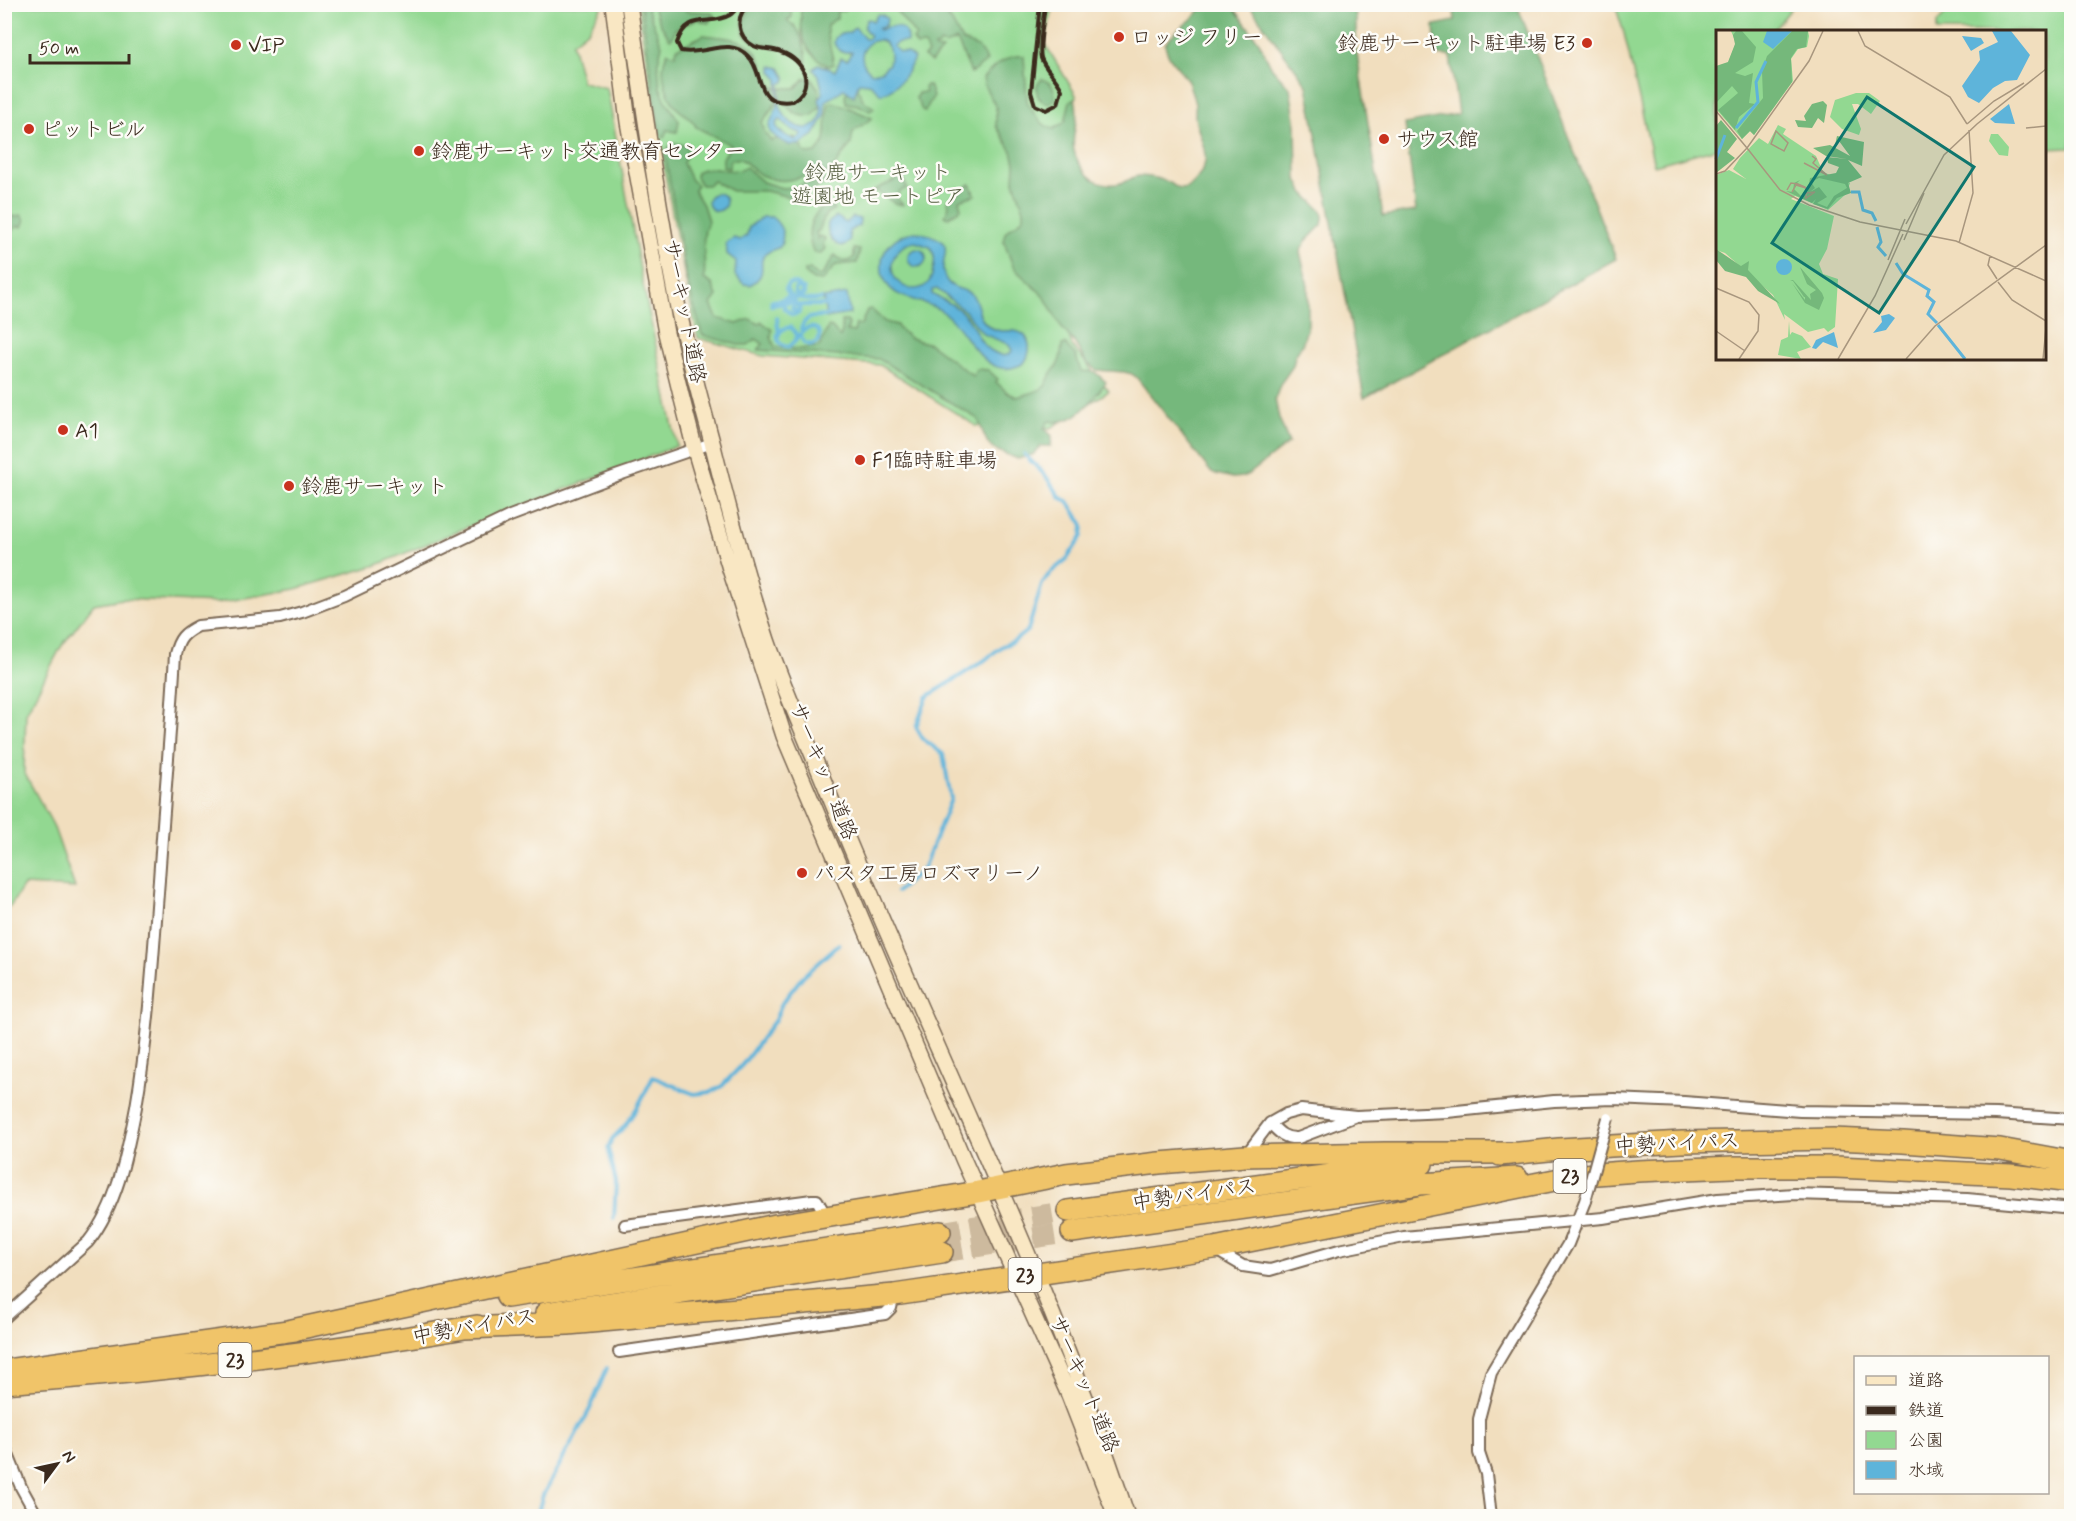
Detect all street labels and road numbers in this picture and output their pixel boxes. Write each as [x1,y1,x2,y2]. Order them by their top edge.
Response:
street label: サーキット道路 [656,236,712,386]
street label: サーキット道路 [783,698,864,845]
street label: 中勢バイパス [1614,1127,1740,1161]
road number: 23 [1554,1159,1586,1193]
street label: 中勢バイパス [1130,1172,1258,1218]
road number: 23 [1008,1258,1042,1292]
street label: 中勢バイパス [410,1302,538,1352]
street label: サーキット道路 [1042,1311,1126,1458]
road number: 23 [218,1343,252,1377]

